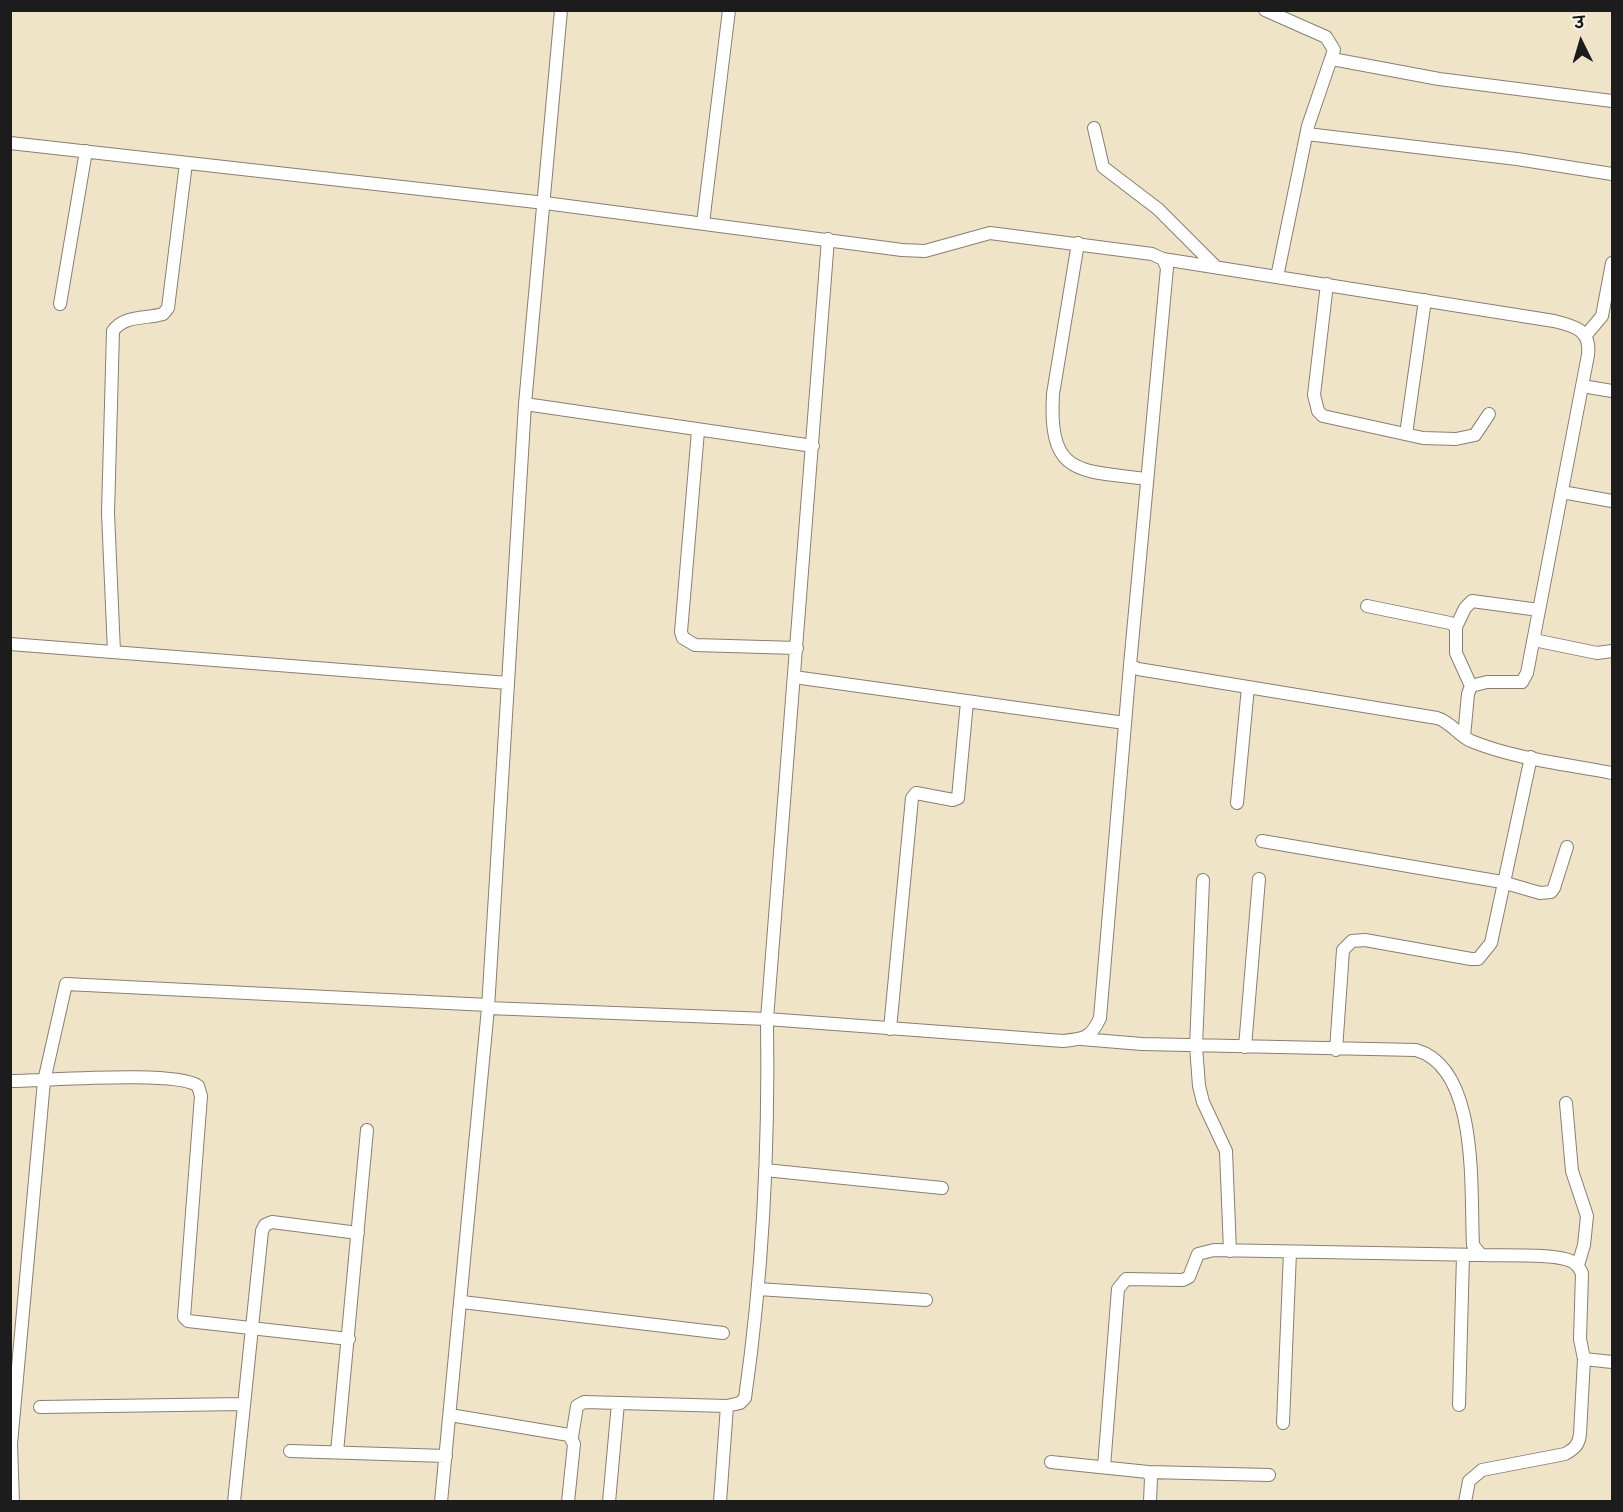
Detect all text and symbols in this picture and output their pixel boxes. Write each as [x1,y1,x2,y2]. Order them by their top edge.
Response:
north arrow [1551,12,1611,72]
text: उ [1573,13,1586,34]

